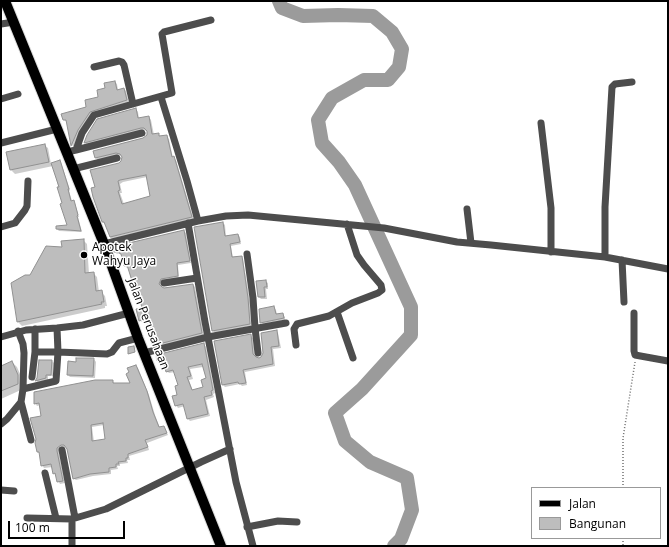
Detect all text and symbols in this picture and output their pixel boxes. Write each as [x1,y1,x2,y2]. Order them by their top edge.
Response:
place label: Apotek Wahyu Jaya [92,241,156,269]
marker: Apotek Wahyu Jaya [79,250,89,260]
street label: Jalan Perusahaan [124,276,172,372]
legend [531,487,661,539]
text: Jalan [569,495,596,512]
scale bar [10,513,127,539]
text: Bangunan [569,515,626,532]
text: 100 m [15,519,50,536]

